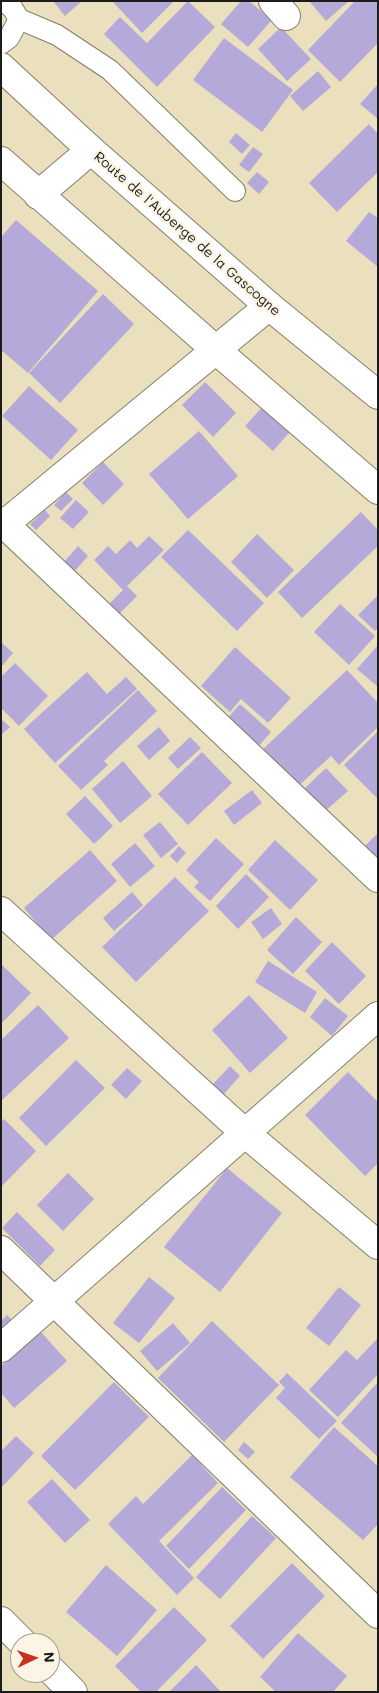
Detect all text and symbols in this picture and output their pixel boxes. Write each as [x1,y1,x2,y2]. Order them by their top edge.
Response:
street label: Route de l'Auberge de la Gascogne [90,148,284,320]
north arrow [10,1633,60,1683]
text: N [40,1651,59,1663]

